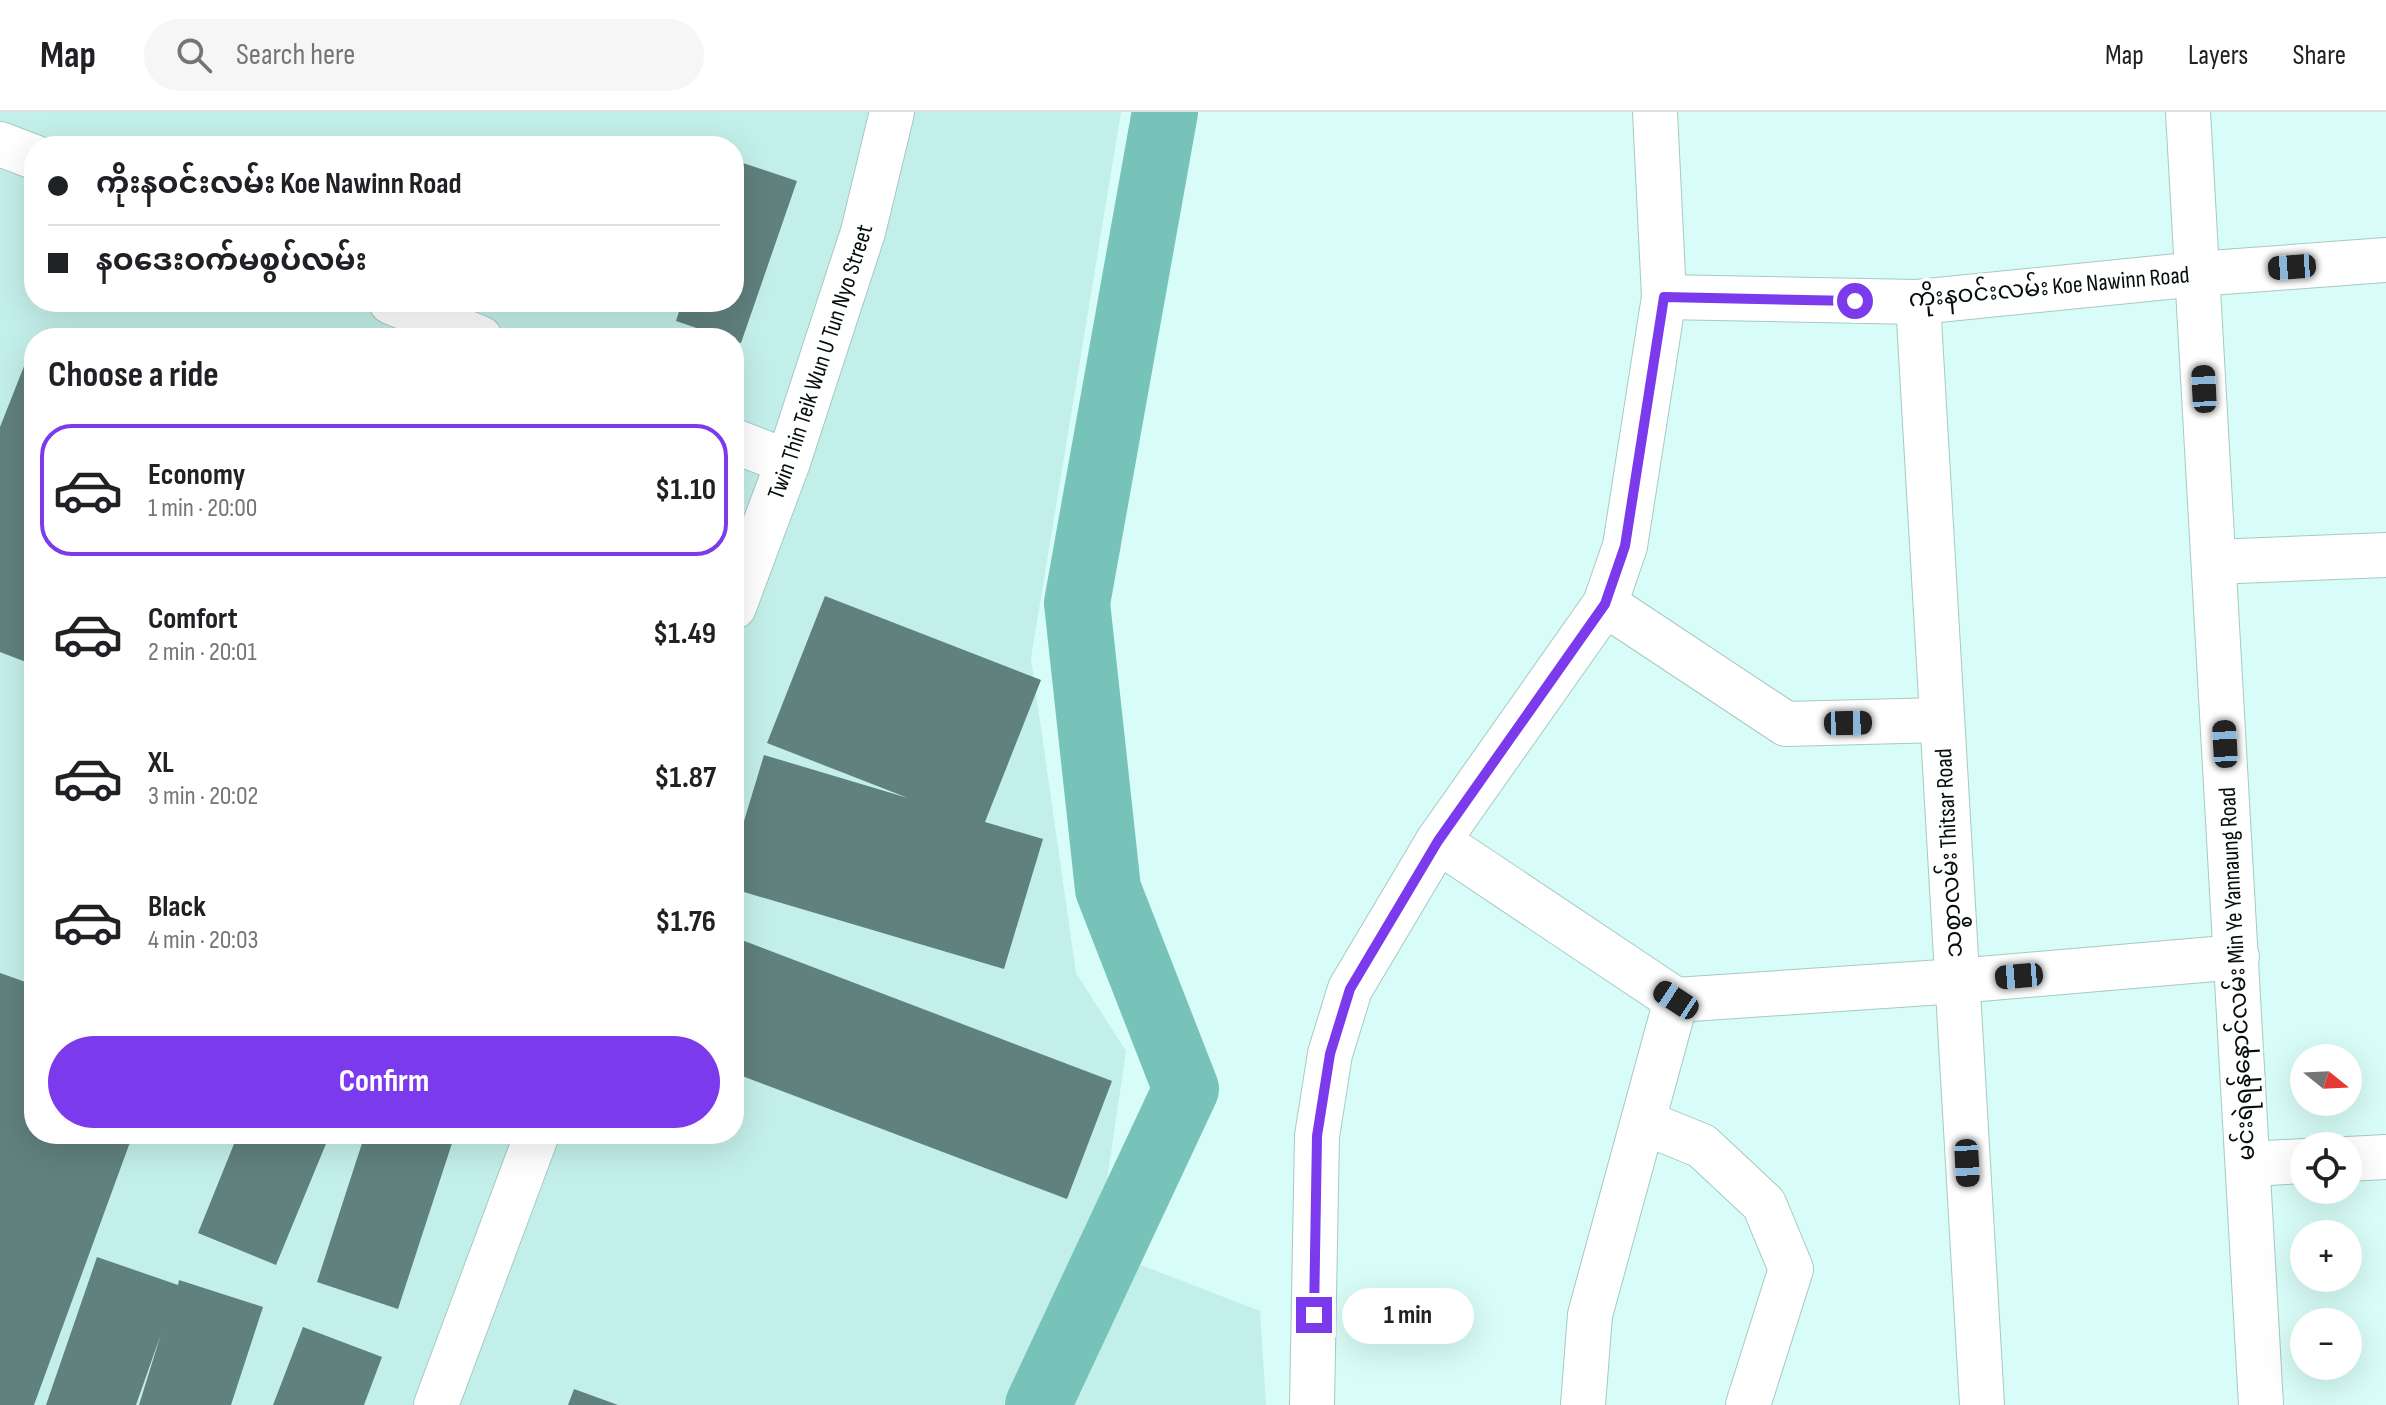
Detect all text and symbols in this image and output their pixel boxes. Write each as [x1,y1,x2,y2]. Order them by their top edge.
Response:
search box [144,19,704,91]
text: Map [40,33,96,78]
icon: search [172,33,216,77]
text: Search here [236,37,355,73]
text: Map [2105,39,2144,72]
text: Layers [2188,39,2248,72]
text: Share [2292,39,2346,72]
text: ကိုးနဝင်းလမ်း Koe Nawinn Road [96,166,462,202]
street label: Twin Thin Teik Wun U Tun Nyo Street [761,222,879,503]
text: နဝဒေးဝက်မစွပ်လမ်း [96,243,367,279]
car [2267,253,2317,281]
street label: ကိုးနဝင်းလမ်း Koe Nawinn Road [1907,258,2191,318]
route start [1837,283,1873,319]
text: Choose a ride [48,354,219,397]
car [2191,364,2217,414]
icon: car [52,454,124,526]
text: Economy [148,457,245,493]
text: $1.10 [655,472,716,508]
text: 1 min · 20:00 [148,493,257,524]
icon: car [52,598,124,670]
text: Comfort [148,601,238,637]
text: $1.49 [653,616,716,652]
text: 2 min · 20:01 [148,637,257,668]
car [1824,711,1872,735]
car [2212,719,2238,769]
icon: car [52,742,124,814]
text: XL [148,745,174,781]
street label: သစ္စာလမ်း Thitsar Road [1927,747,1974,958]
text: $1.87 [654,760,716,796]
text: 3 min · 20:02 [148,781,258,812]
street label: မင်းရဲရန်နောင်လမ်း Min Ye Yannaung Road [2211,786,2265,1162]
icon: car [52,886,124,958]
text: Black [148,889,206,925]
text: $1.76 [655,904,716,940]
text: 4 min · 20:03 [148,925,258,956]
car [1994,962,2044,990]
car [1649,977,1703,1023]
button: Confirm [48,1036,720,1128]
north arrow [2290,1044,2362,1116]
map controls [2290,1044,2362,1380]
button: locate [2290,1132,2362,1204]
car [1954,1138,1980,1188]
button: + [2290,1220,2362,1292]
callout: 1 min [1342,1287,1474,1343]
route end [1296,1297,1332,1333]
text: 1 min [1384,1300,1432,1331]
button: − [2290,1308,2362,1380]

